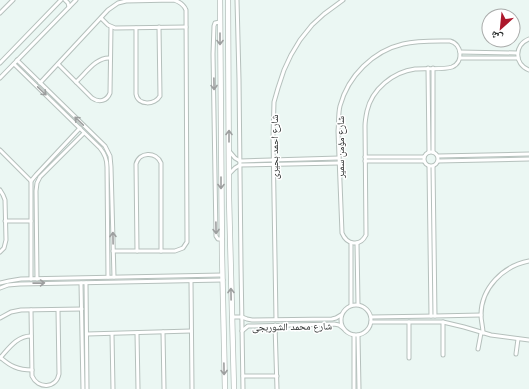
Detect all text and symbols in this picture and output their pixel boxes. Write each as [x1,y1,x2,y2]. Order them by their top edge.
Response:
north arrow [481,8,521,48]
text: ش [487,27,505,47]
one-way arrow [216,32,224,45]
one-way arrow [210,77,218,90]
one-way arrow [37,86,47,96]
street label: شارع احمد بحيرى [267,114,281,180]
street label: شارع مؤمن سمير [333,115,347,179]
one-way arrow [74,116,84,126]
one-way arrow [225,130,233,143]
one-way arrow [217,176,225,189]
one-way arrow [212,221,220,234]
one-way arrow [109,232,117,245]
one-way arrow [32,280,45,287]
one-way arrow [228,288,235,301]
street label: شارع محمد الشوربجى [252,318,333,334]
one-way arrow [221,362,228,375]

